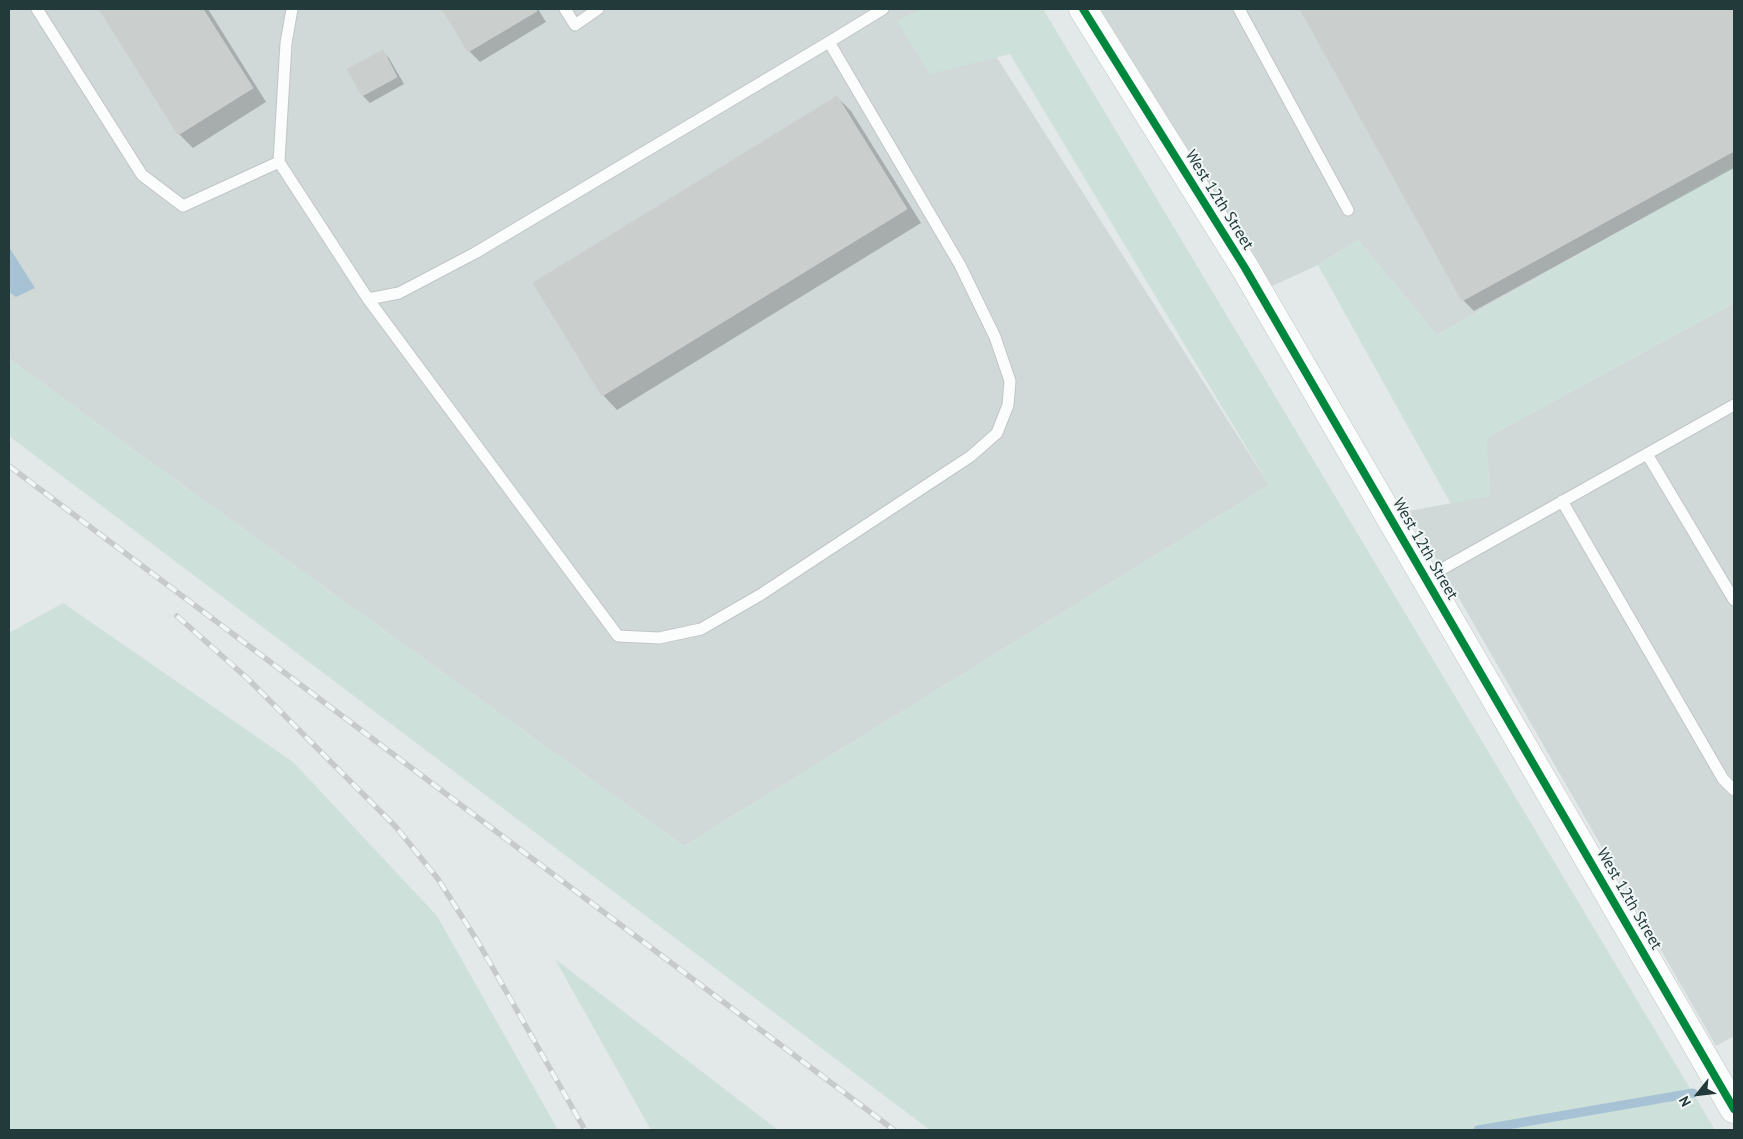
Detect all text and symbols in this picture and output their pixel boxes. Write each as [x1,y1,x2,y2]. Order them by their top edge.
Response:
street label: West 12th Street [1181,147,1257,253]
street label: West 12th Street [1388,495,1462,603]
street label: West 12th Street [1592,845,1666,953]
north arrow [1673,1069,1723,1119]
text: N [1675,1093,1695,1110]

